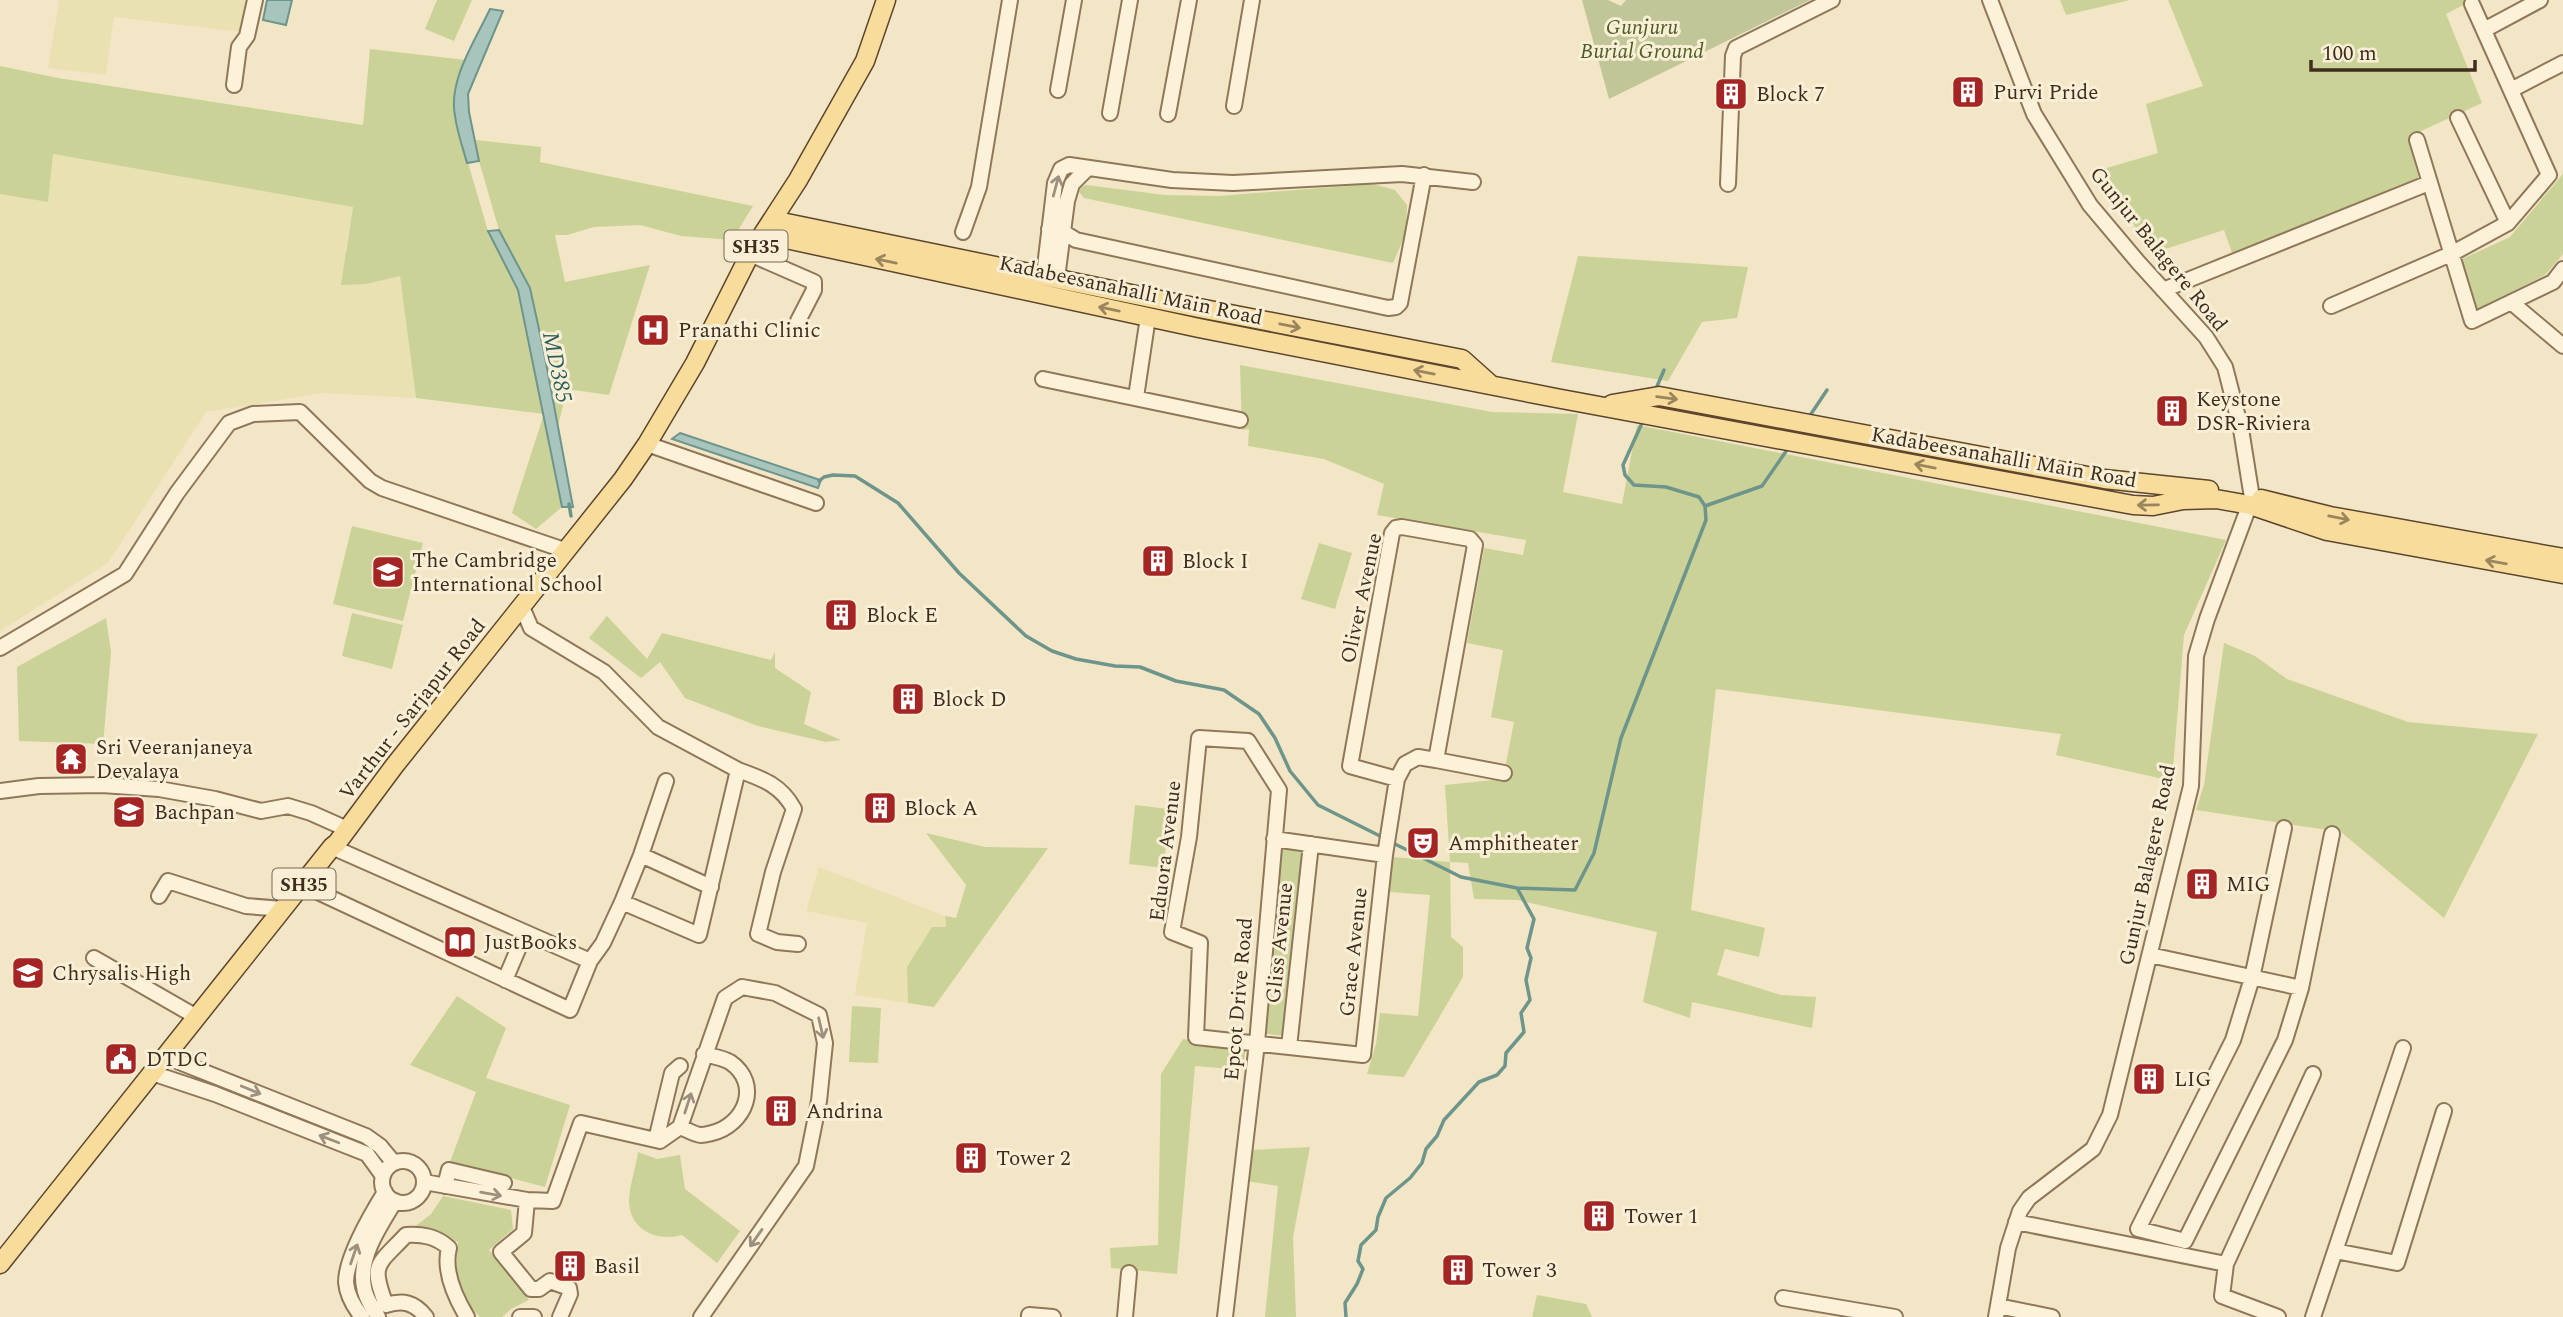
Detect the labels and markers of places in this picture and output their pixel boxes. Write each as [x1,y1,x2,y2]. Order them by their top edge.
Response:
building icon: Purvi Pride [1949,73,1987,111]
building icon: Block 7 [1712,75,1750,113]
place label: Purvi Pride [1993,77,2098,109]
place label: Block 7 [1756,79,1825,111]
hospital icon: Pranathi Clinic [634,311,672,349]
place label: Pranathi Clinic [678,315,821,347]
place label: Keystone DSR-Riviera [2196,384,2312,440]
building icon: Keystone DSR-Riviera [2153,392,2191,430]
building icon: Block I [1139,542,1177,580]
place label: The Cambridge International School [412,545,603,601]
place label: Block I [1182,546,1248,578]
school or university icon: The Cambridge International School [369,553,407,591]
building icon: Block E [822,596,860,634]
place label: Block E [866,600,938,632]
building icon: Block D [889,680,927,718]
place label: Block D [932,684,1007,716]
place label: Sri Veeranjaneya Devalaya [96,732,253,788]
temple icon: Sri Veeranjaneya Devalaya [52,740,90,778]
building icon: Block A [861,789,899,827]
school or university icon: Bachpan [110,793,148,831]
place label: Block A [904,793,978,825]
place label: Bachpan [154,797,235,829]
theatre icon: Amphitheater [1404,824,1442,862]
place label: Amphitheater [1448,828,1579,860]
building icon: MIG [2183,865,2221,903]
place label: MIG [2226,869,2270,901]
library icon: JustBooks [441,923,479,961]
place label: JustBooks [484,927,577,959]
school or university icon: Chrysalis High [9,954,47,992]
place label: Chrysalis High [52,958,191,990]
public building icon: DTDC [102,1040,140,1078]
place label: DTDC [146,1044,208,1076]
building icon: LIG [2130,1060,2168,1098]
place label: LIG [2174,1064,2211,1096]
building icon: Andrina [762,1092,800,1130]
place label: Andrina [806,1096,884,1128]
building icon: Tower 2 [952,1139,990,1177]
place label: Tower 2 [996,1143,1071,1175]
building icon: Tower 1 [1580,1197,1618,1235]
place label: Tower 1 [1624,1201,1699,1233]
building icon: Basil [551,1247,589,1285]
place label: Basil [594,1251,640,1283]
building icon: Tower 3 [1439,1251,1477,1289]
place label: Tower 3 [1482,1255,1557,1287]

